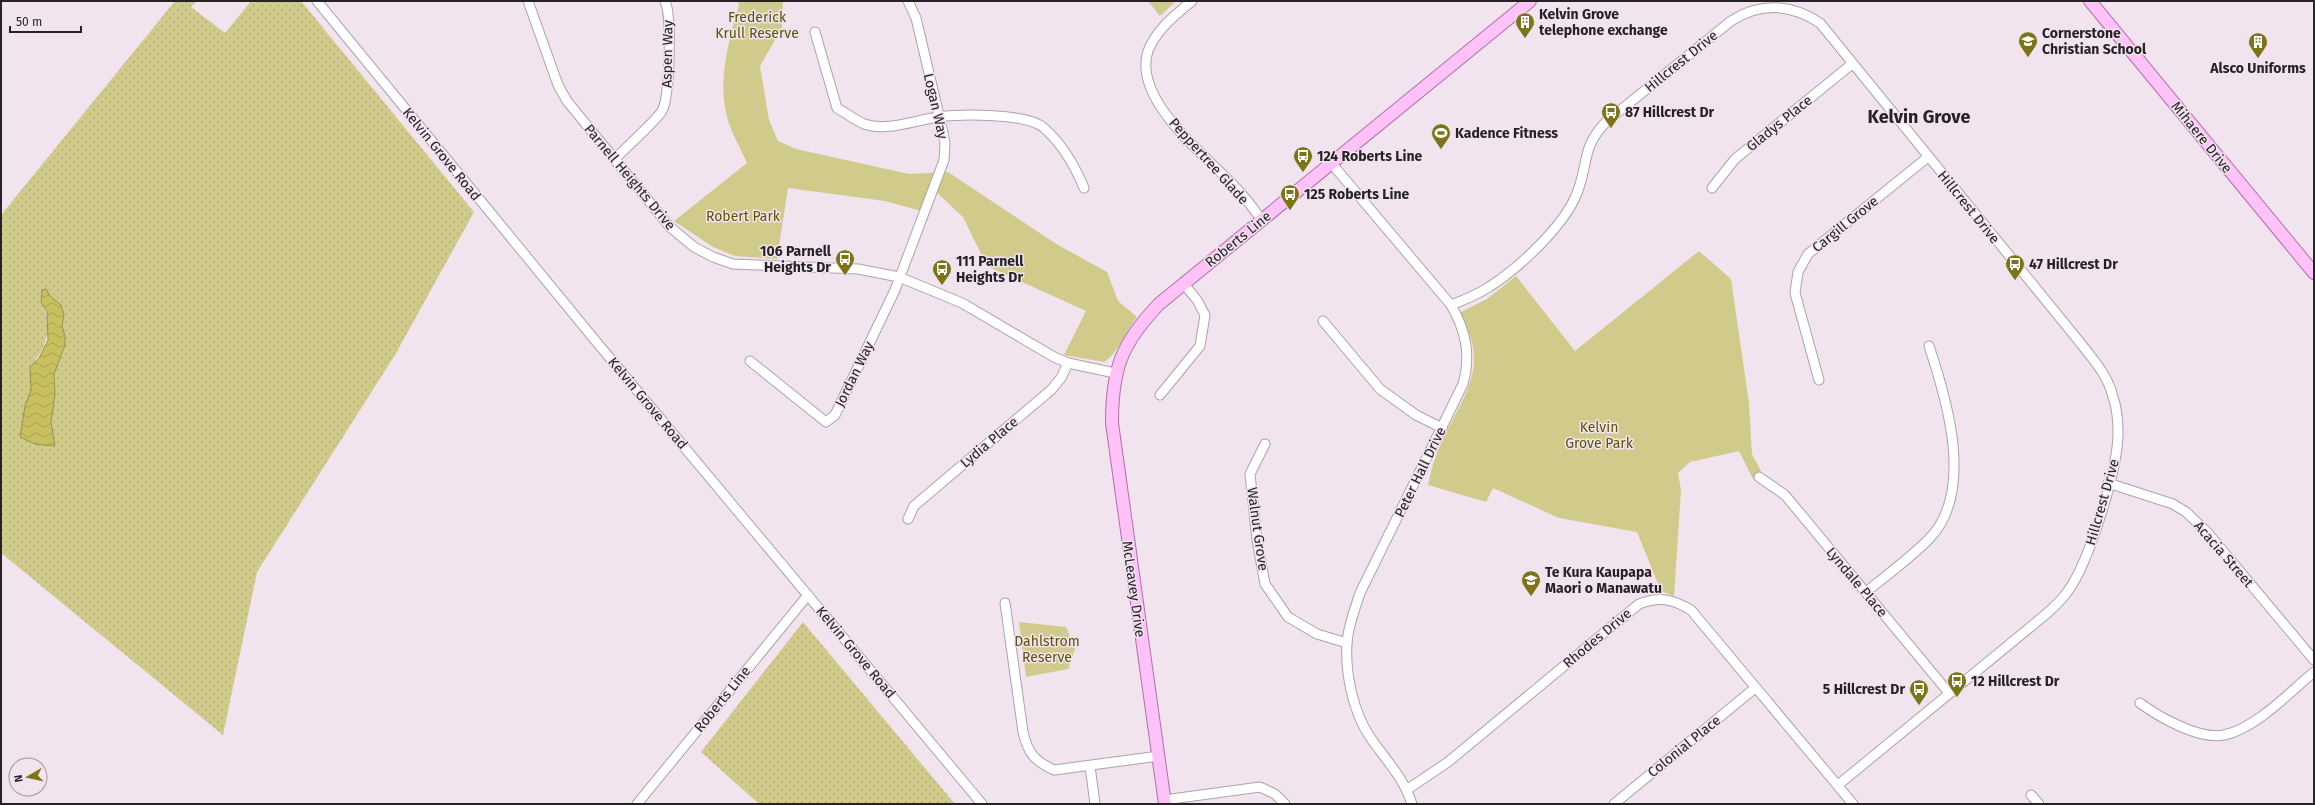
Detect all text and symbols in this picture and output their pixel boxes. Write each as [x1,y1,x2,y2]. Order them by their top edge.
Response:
place label: Kelvin Grove telephone exchange [1539,6,1668,39]
scale bar [10,8,81,34]
park label: Frederick Krull Reserve [715,9,799,42]
building icon: Kelvin Grove telephone exchange [1514,11,1536,39]
text: 50 m [16,15,42,29]
street label: Aspen Way [658,20,677,88]
place label: Cornerstone Christian School [2042,25,2147,58]
street label: Hillcrest Drive [1641,27,1721,96]
school or university icon: Cornerstone Christian School [2017,30,2039,58]
building icon: Alsco Uniforms [2247,31,2269,59]
place label: Alsco Uniforms [2209,60,2306,77]
street label: Logan Way [920,72,951,141]
street label: Gladys Place [1743,92,1816,155]
street label: Mihaere Drive [2167,98,2236,177]
bus stop icon: 87 Hillcrest Dr [1600,101,1622,129]
street label: Kelvin Grove Road [399,104,484,204]
place label: 87 Hillcrest Dr [1625,104,1715,121]
district label: Kelvin Grove [1868,106,1970,128]
street label: Peppertree Glade [1165,115,1252,208]
street label: Parnell Heights Drive [580,121,679,234]
sports icon: Kadence Fitness [1430,122,1452,150]
place label: Kadence Fitness [1455,125,1558,142]
bus stop icon: 124 Roberts Line [1292,145,1314,173]
place label: 124 Roberts Line [1317,148,1423,165]
street label: Hillcrest Drive [1934,167,2003,247]
bus stop icon: 125 Roberts Line [1279,183,1301,211]
place label: 125 Roberts Line [1304,186,1410,203]
street label: Cargill Grove [1809,193,1882,256]
park label: Robert Park [706,208,781,225]
street label: Roberts Line [1202,208,1275,271]
place label: 106 Parnell Heights Dr [760,243,832,276]
bus stop icon: 106 Parnell Heights Dr [834,248,856,276]
place label: 111 Parnell Heights Dr [956,253,1024,286]
bus stop icon: 47 Hillcrest Dr [2004,253,2026,281]
place label: 47 Hillcrest Dr [2029,256,2118,273]
bus stop icon: 111 Parnell Heights Dr [931,258,953,286]
street label: Jordan Way [831,339,878,410]
street label: Kelvin Grove Road [604,354,691,453]
street label: Lydia Place [957,413,1022,471]
park label: Kelvin Grove Park [1565,419,1634,452]
street label: Peter Hall Drive [1391,424,1450,520]
street label: Hillcrest Drive [2082,457,2123,547]
street label: Walnut Grove [1243,486,1272,572]
street label: Acacia Street [2190,518,2258,592]
street label: McLeavey Drive [1118,540,1149,638]
street label: Lyndale Place [1822,544,1891,621]
place label: Te Kura Kaupapa Maori o Manawatu [1545,564,1662,597]
school or university icon: Te Kura Kaupapa Maori o Manawatu [1520,569,1542,597]
street label: Kelvin Grove Road [812,603,899,702]
street label: Rhodes Drive [1560,605,1635,672]
park label: Dahlstrom Reserve [1014,633,1080,666]
street label: Roberts Line [691,663,754,736]
bus stop icon: 12 Hillcrest Dr [1946,670,1968,698]
place label: 12 Hillcrest Dr [1971,673,2060,690]
bus stop icon: 5 Hillcrest Dr [1908,678,1930,706]
place label: 5 Hillcrest Dr [1823,681,1905,698]
street label: Colonial Place [1644,712,1724,781]
north arrow [8,757,48,797]
text: N [12,774,26,783]

